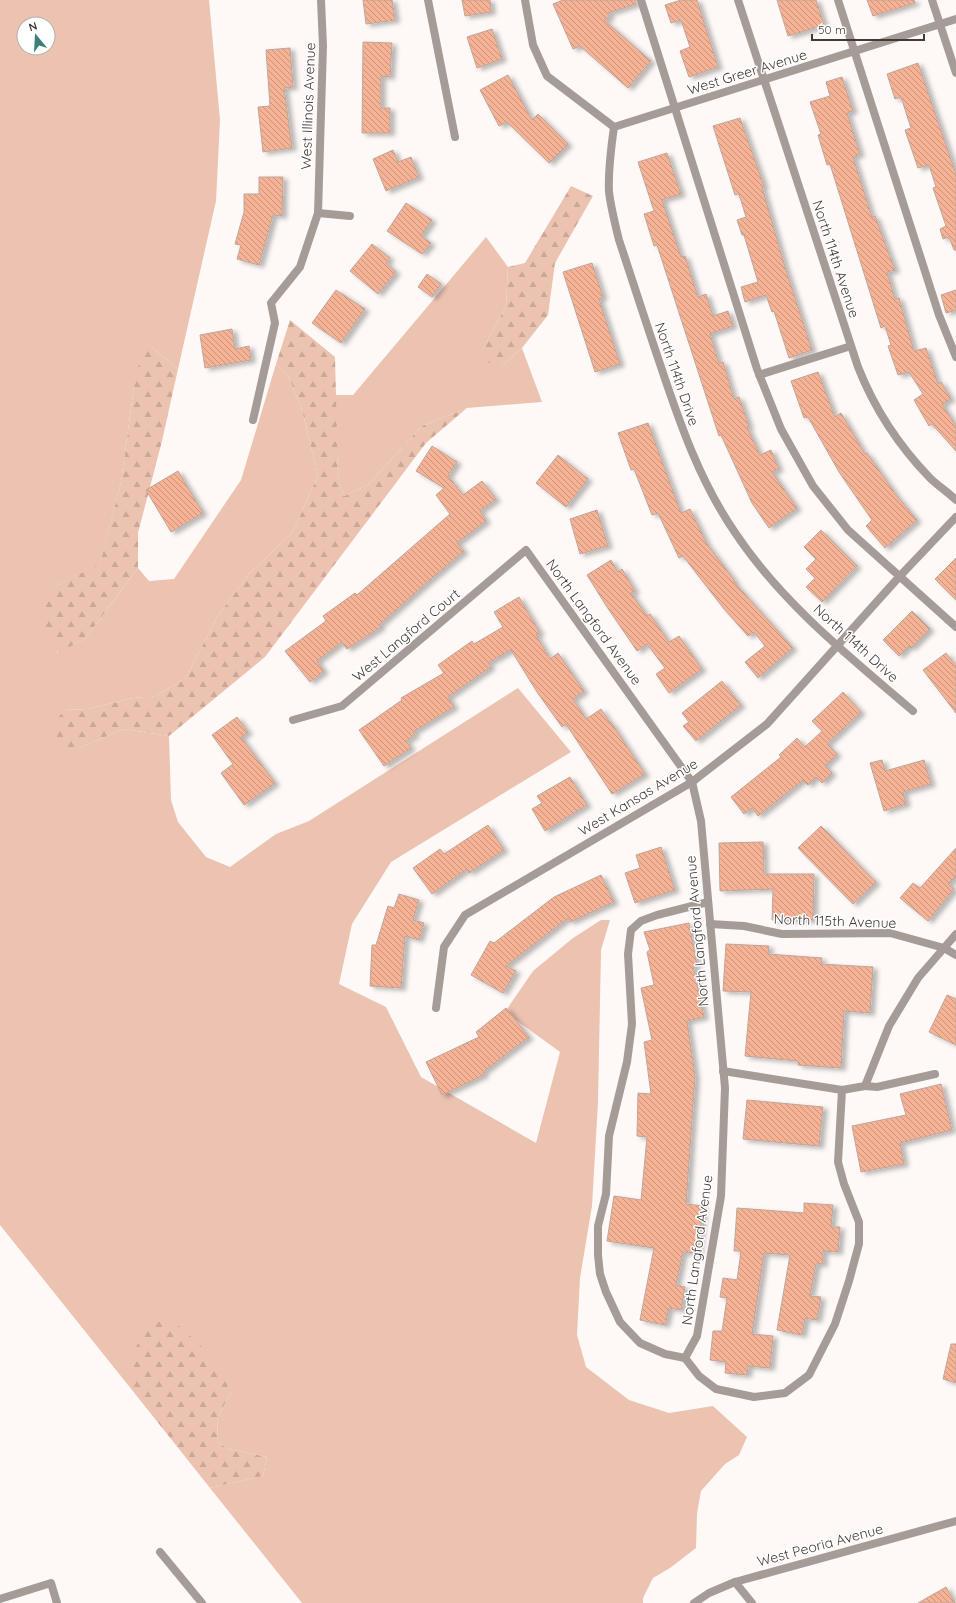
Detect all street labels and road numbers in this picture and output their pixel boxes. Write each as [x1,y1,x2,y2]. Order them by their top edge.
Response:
street label: West Illinois Avenue [297,42,319,170]
street label: West Greer Avenue [685,45,809,99]
street label: North 114th Avenue [809,198,864,320]
street label: North 114th Drive [651,320,703,428]
street label: North Langford Avenue [542,555,646,689]
street label: West Langford Court [348,585,464,685]
street label: North 114th Drive [810,600,902,686]
street label: West Kansas Avenue [575,754,701,840]
street label: North Langford Avenue [681,855,713,1007]
street label: North 115th Avenue [773,910,897,932]
street label: North Langford Avenue [678,1174,716,1326]
street label: West Peoria Avenue [755,1520,885,1570]

